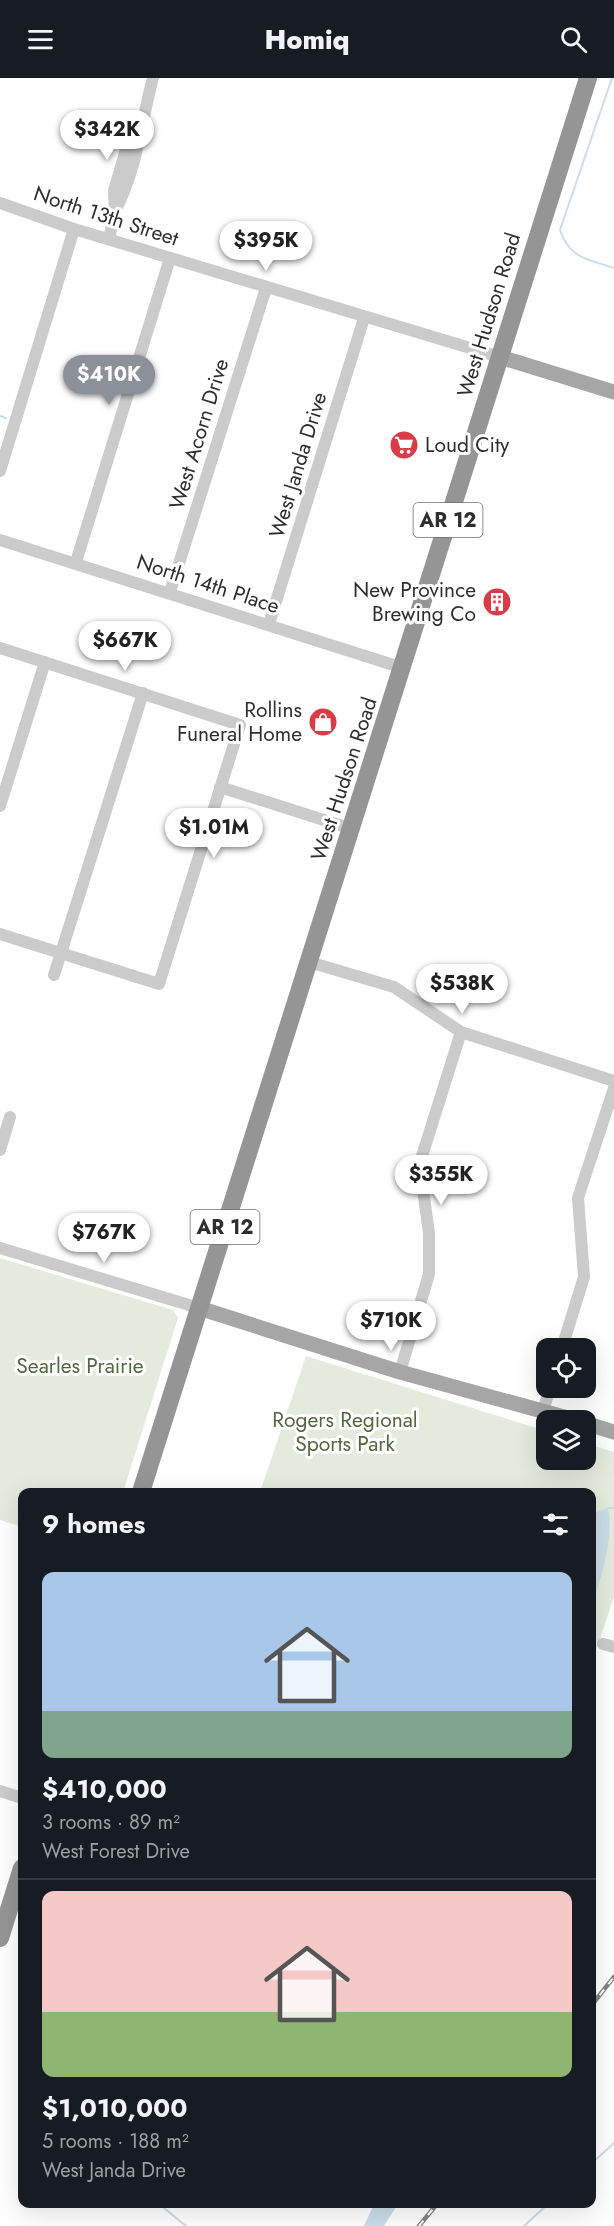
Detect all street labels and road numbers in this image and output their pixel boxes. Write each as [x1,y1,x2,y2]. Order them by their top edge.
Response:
street label: North 13th Street [30,178,182,254]
street label: West Hudson Road [450,229,528,401]
street label: West Acorn Drive [162,355,236,513]
street label: West Janda Drive [262,388,334,542]
road number: AR 12 [414,503,482,537]
street label: North 14th Place [133,547,283,621]
street label: West Hudson Road [303,693,385,865]
road number: AR 12 [190,1210,260,1244]

